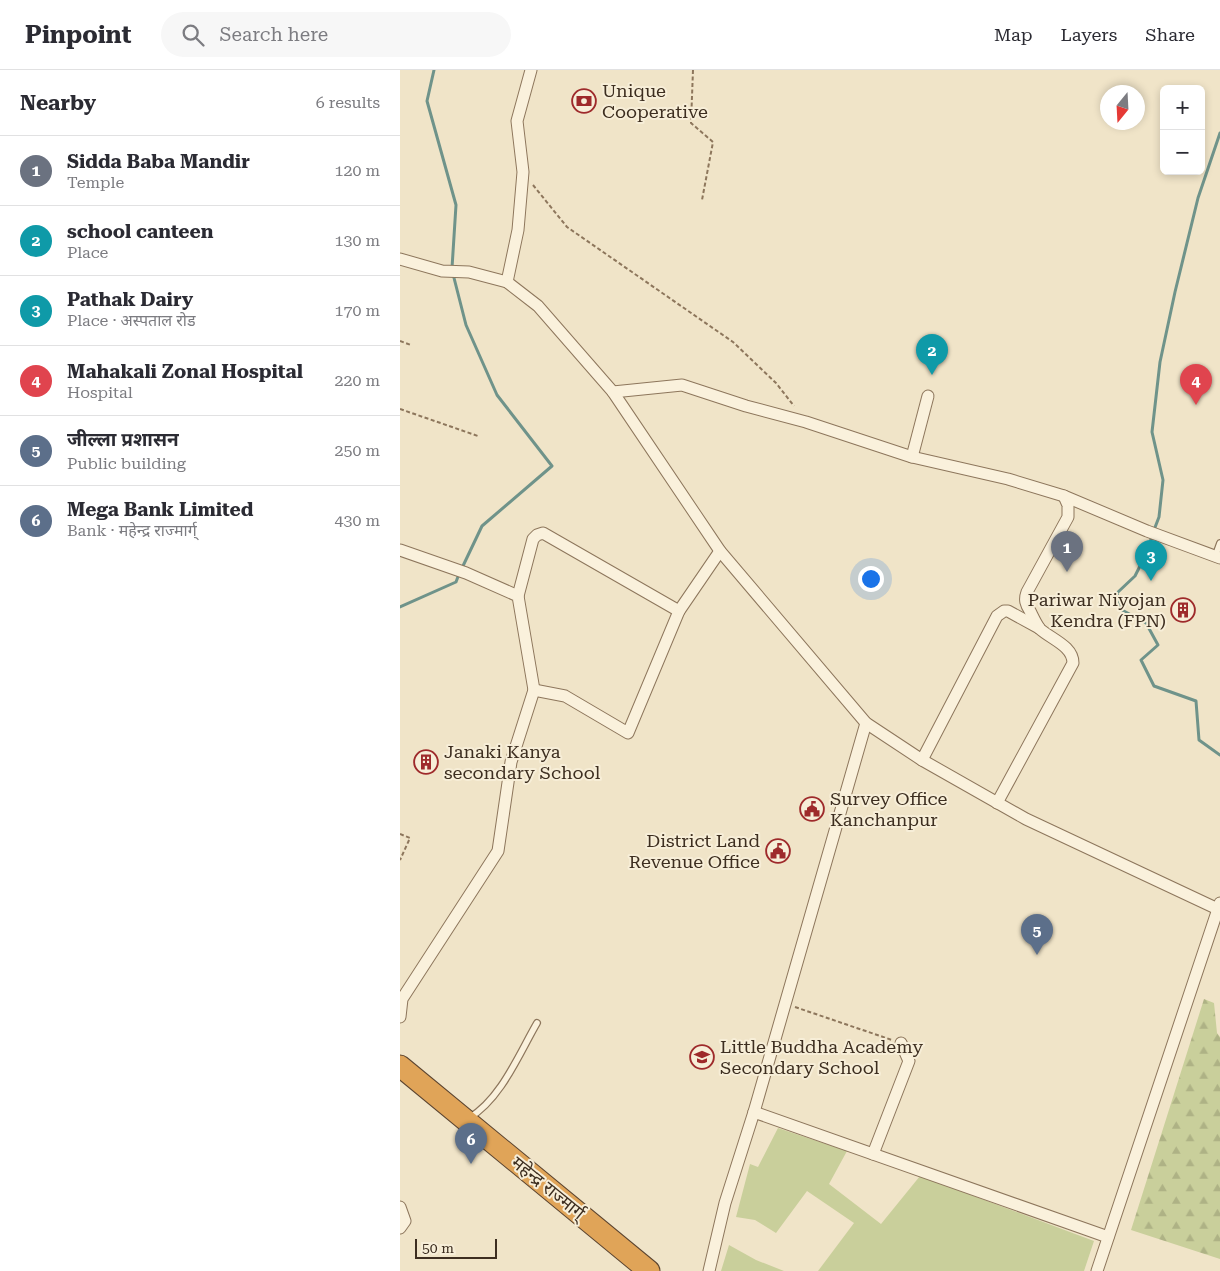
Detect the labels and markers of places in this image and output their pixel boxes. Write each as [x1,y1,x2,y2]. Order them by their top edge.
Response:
place label: Unique Cooperative [602,80,708,122]
bank icon: Unique Cooperative [571,88,597,114]
pin: 2 [916,334,948,375]
pin: 4 [1180,364,1212,405]
pin: 1 [1051,531,1083,572]
pin: 3 [1135,540,1167,581]
place label: Pariwar Niyojan Kendra (FPN) [1028,589,1166,631]
building icon: Pariwar Niyojan Kendra (FPN) [1170,597,1196,623]
place label: Janaki Kanya secondary School [444,741,601,783]
building icon: Janaki Kanya secondary School [413,749,439,775]
place label: Survey Office Kanchanpur [830,788,948,830]
public building icon: Survey Office Kanchanpur [799,796,825,822]
place label: District Land Revenue Office [629,830,760,872]
public building icon: District Land Revenue Office [765,838,791,864]
pin: 5 [1021,914,1053,955]
place label: Little Buddha Academy Secondary School [720,1036,923,1078]
school or university icon: Little Buddha Academy Secondary School [689,1044,715,1070]
pin: 6 [455,1123,487,1164]

